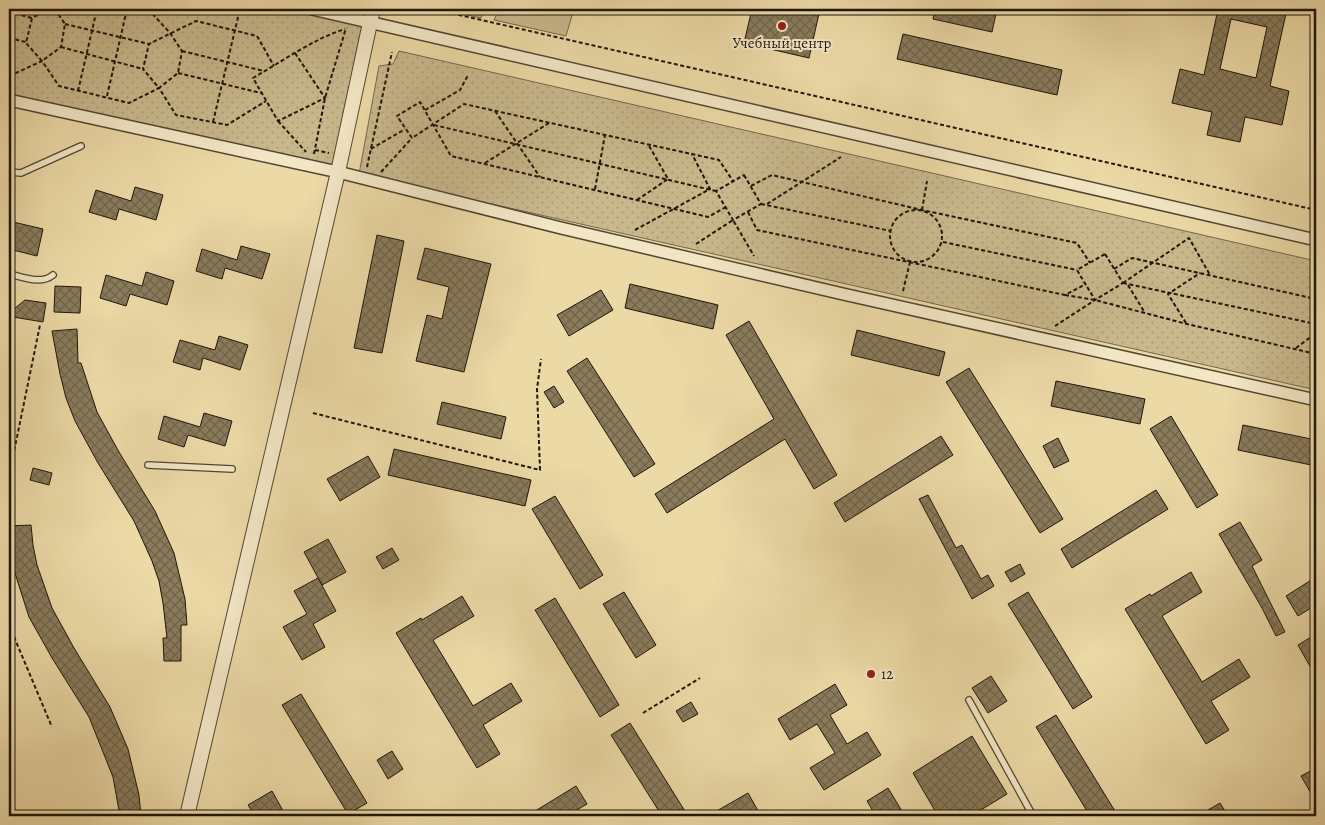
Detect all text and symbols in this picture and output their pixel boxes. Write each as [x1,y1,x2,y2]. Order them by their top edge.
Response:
marker: Учебный центр [776,20,788,32]
place label: Учебный центр [733,33,832,53]
place label: 12 [881,664,893,684]
marker: 12 [865,668,877,680]

